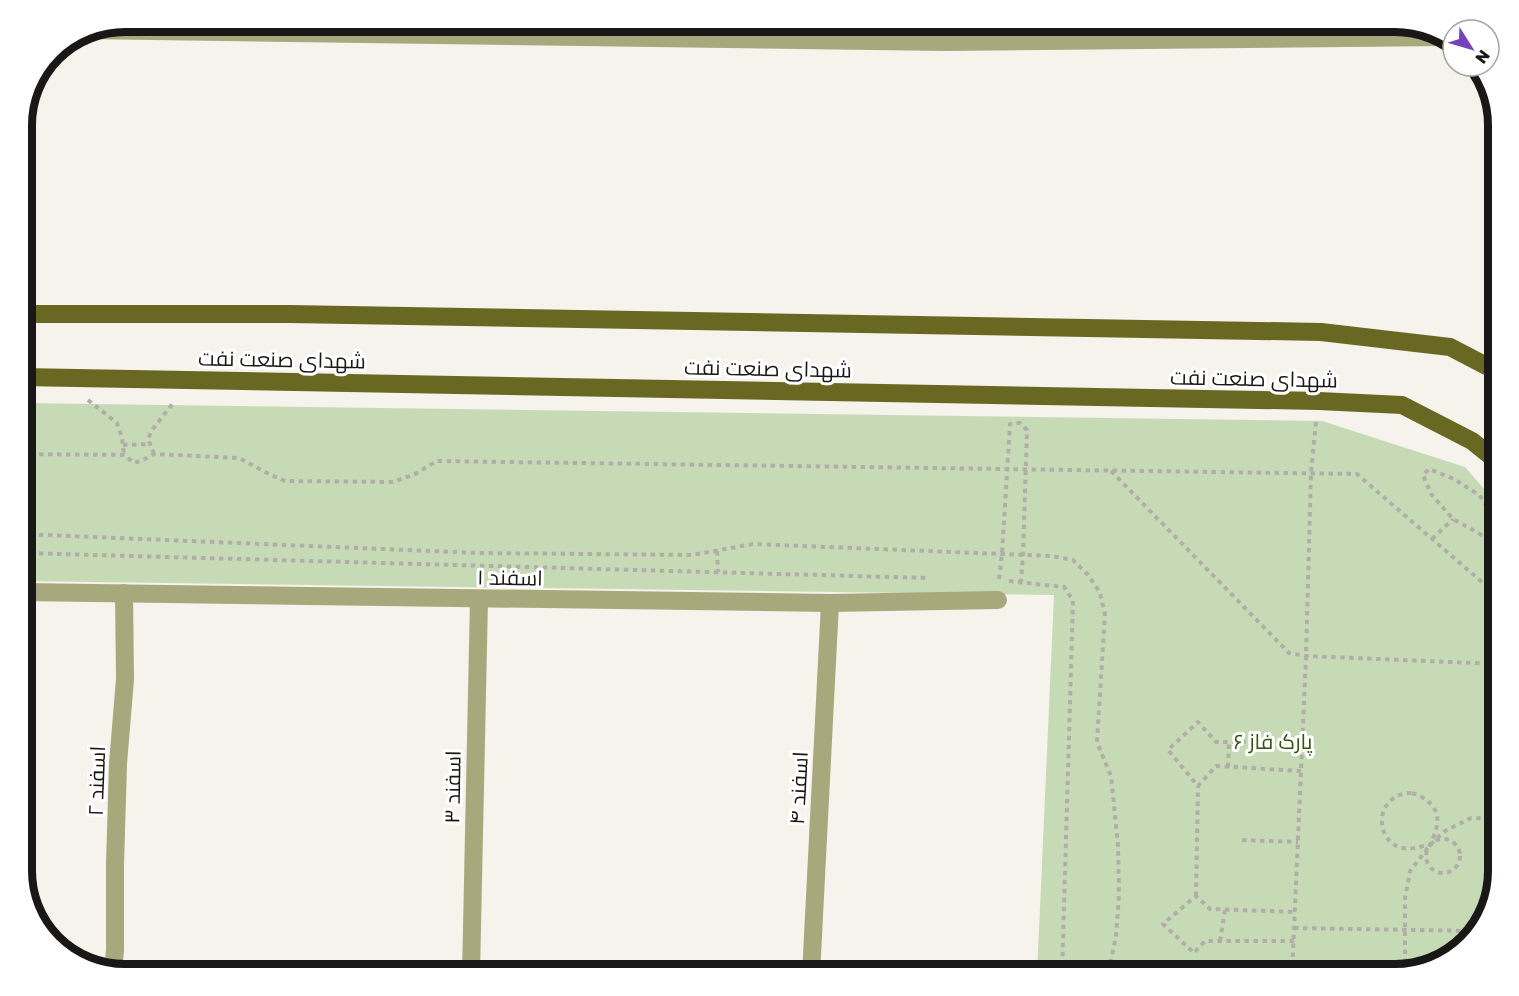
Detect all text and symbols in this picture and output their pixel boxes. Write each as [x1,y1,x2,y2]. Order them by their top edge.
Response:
north arrow [1441,18,1501,78]
text: N [1471,46,1495,68]
street label: شهدای صنعت نفت [198,345,366,374]
street label: شهدای صنعت نفت [684,354,852,383]
street label: شهدای صنعت نفت [1170,364,1338,393]
street label: اسفند ۱ [477,563,543,591]
park label: پارک فاز ۶ [1234,728,1313,756]
street label: اسفند ۲ [82,745,110,817]
street label: اسفند ۳ [438,750,466,824]
street label: اسفند ۴ [783,751,813,825]

